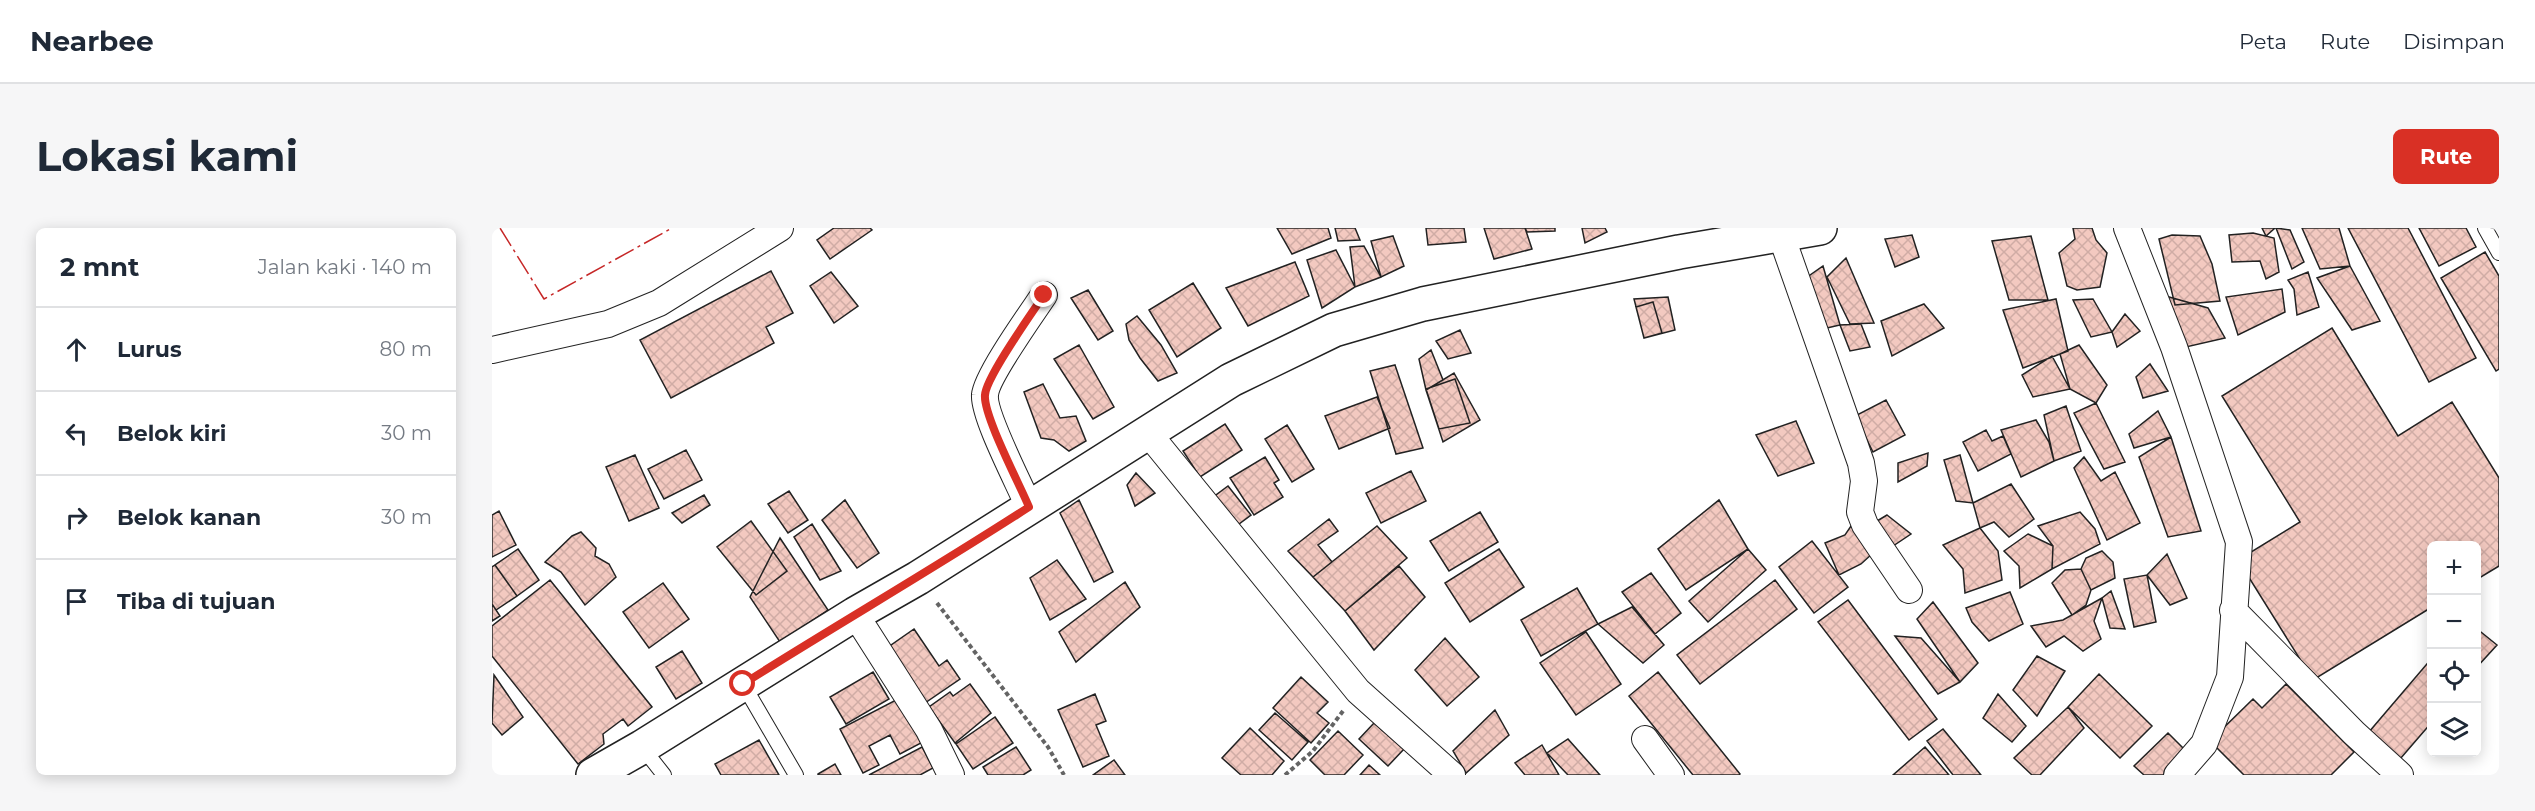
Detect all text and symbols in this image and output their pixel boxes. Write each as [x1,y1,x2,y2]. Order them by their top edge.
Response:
text: Nearbee [30,24,154,58]
text: Peta [2239,29,2287,54]
text: Rute [2320,29,2370,54]
text: Disimpan [2403,29,2505,54]
button: Rute [2393,129,2499,184]
text: Lokasi kami [36,130,298,182]
text: 2 mnt [60,251,139,283]
text: Jalan kaki · 140 m [258,255,432,279]
route end [1030,281,1056,307]
icon: ahead [60,333,93,366]
text: Lurus [117,336,182,363]
text: 80 m [380,337,432,361]
icon: left [60,417,93,450]
text: Belok kiri [117,420,226,447]
text: 30 m [381,421,432,445]
icon: right [60,501,93,534]
text: Belok kanan [117,504,261,531]
text: 30 m [381,505,432,529]
map controls [2427,541,2481,757]
button: + [2427,541,2481,595]
icon: arrive [60,585,93,618]
text: Tiba di tujuan [117,588,275,615]
button: − [2427,595,2481,649]
button: locate [2427,649,2481,703]
route start [729,670,755,696]
button: layers [2427,703,2481,757]

